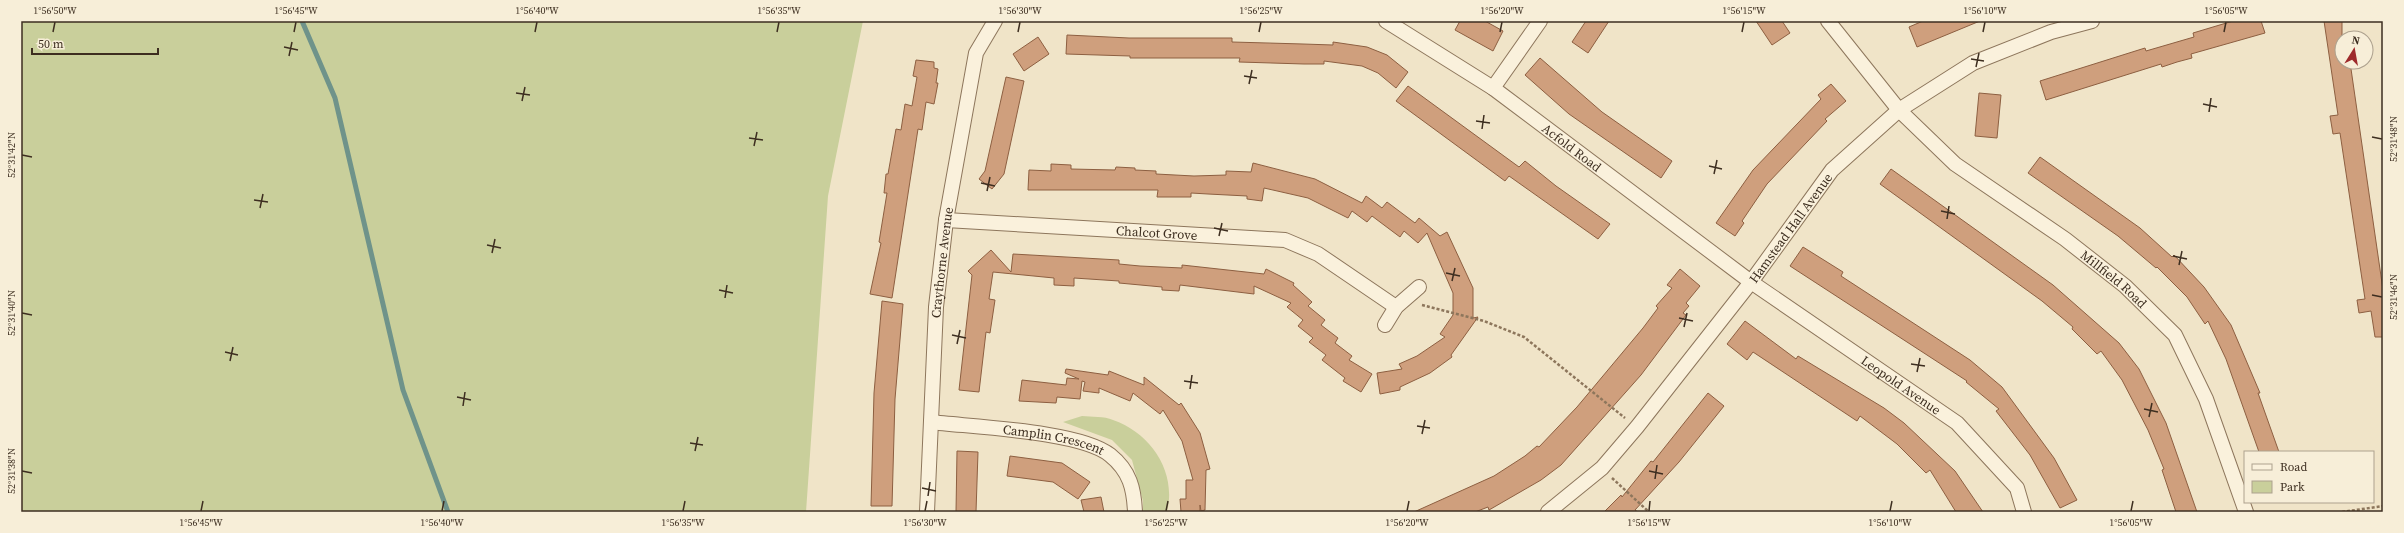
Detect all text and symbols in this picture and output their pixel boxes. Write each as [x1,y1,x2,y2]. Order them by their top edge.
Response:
text: 1°56'50"W [33,4,77,17]
text: 1°56'45"W [274,4,318,17]
text: 1°56'40"W [515,4,559,17]
text: 1°56'35"W [757,4,801,17]
text: 1°56'30"W [998,4,1042,17]
text: 1°56'25"W [1239,4,1283,17]
text: 1°56'20"W [1480,4,1524,17]
text: 1°56'15"W [1722,4,1766,17]
text: 1°56'10"W [1963,4,2007,17]
text: 1°56'05"W [2204,4,2248,17]
scale bar [32,30,158,56]
north arrow [2334,30,2374,70]
text: N [2350,33,2361,49]
text: 50 m [38,36,64,52]
text: 52°31'48"N [2387,116,2400,162]
street label: Acfold Road [1539,120,1605,176]
text: 52°31'42"N [5,132,18,178]
street label: Hamstead Hall Avenue [1745,169,1836,286]
street label: Craythorne Avenue [927,205,957,318]
street label: Chalcot Grove [1115,222,1198,243]
street label: Millfield Road [2077,246,2151,312]
text: 52°31'46"N [2387,274,2400,320]
text: 52°31'40"N [5,290,18,336]
street label: Leopold Avenue [1858,351,1945,418]
street label: Camplin Crescent [1002,420,1108,459]
text: 52°31'38"N [5,448,18,494]
legend [2244,451,2374,503]
text: Road [2280,459,2307,475]
text: Park [2280,479,2305,495]
text: 1°56'45"W [179,516,223,529]
text: 1°56'40"W [420,516,464,529]
text: 1°56'35"W [661,516,705,529]
text: 1°56'30"W [903,516,947,529]
text: 1°56'25"W [1144,516,1188,529]
text: 1°56'20"W [1385,516,1429,529]
text: 1°56'15"W [1627,516,1671,529]
text: 1°56'10"W [1868,516,1912,529]
text: 1°56'05"W [2109,516,2153,529]

